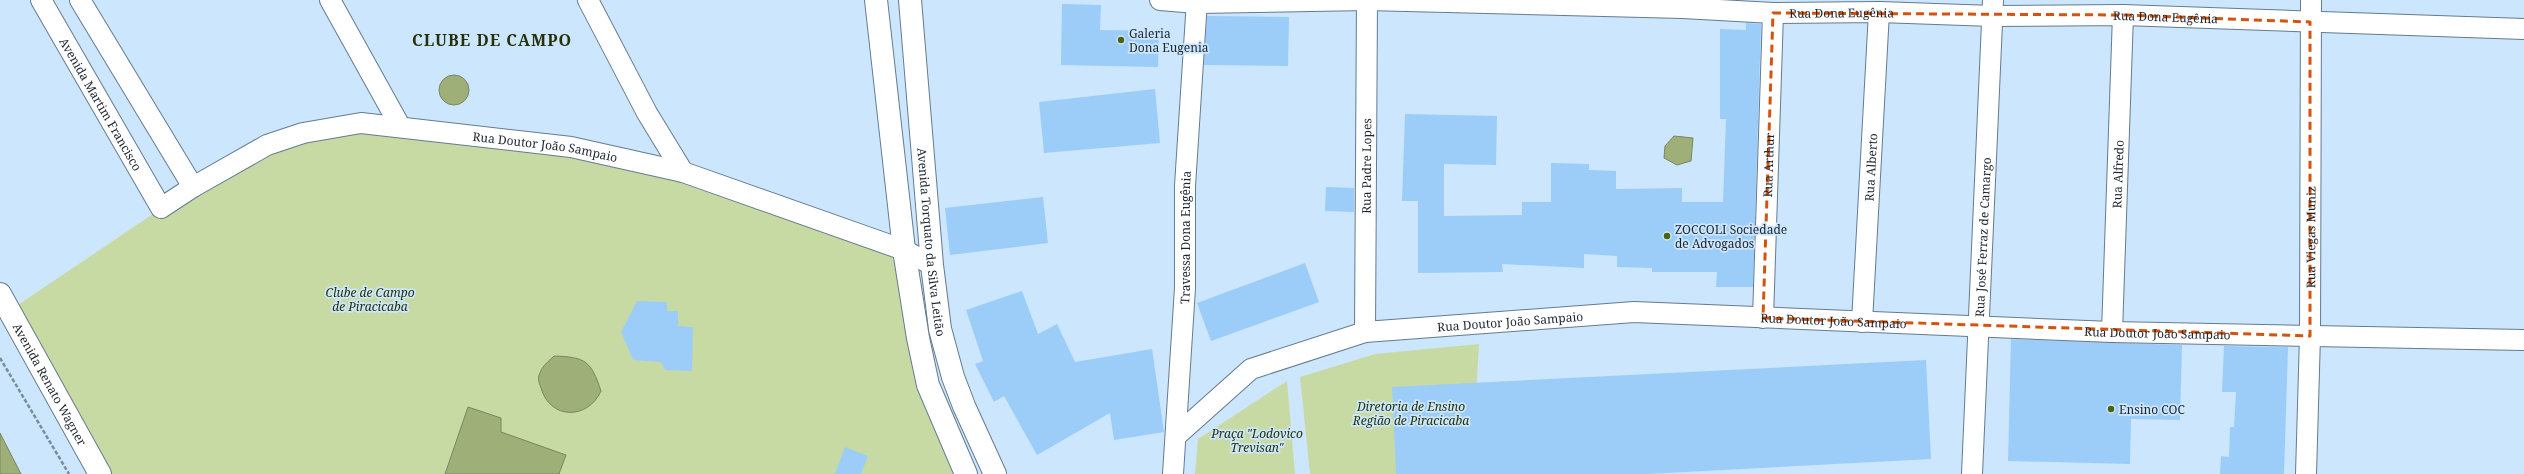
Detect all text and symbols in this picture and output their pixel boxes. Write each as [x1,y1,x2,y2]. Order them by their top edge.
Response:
street label: Rua Dona Eugênia [1789,3,1895,21]
street label: Rua Dona Eugênia [2113,6,2219,27]
place label: Galeria Dona Eugenia [1129,25,1209,56]
district label: CLUBE DE CAMPO [412,29,572,51]
street label: Avenida Martim Francisco [56,34,146,174]
marker: Galeria Dona Eugenia [1116,35,1126,45]
street label: Rua Padre Lopes [1357,118,1375,214]
street label: Rua Doutor João Sampaio [472,127,619,166]
street label: Rua Arthur [1758,132,1778,198]
street label: Rua Alberto [1860,133,1881,202]
street label: Rua Alfredo [2108,140,2127,209]
street label: Avenida Torquato da Silva Leitão [914,147,950,338]
street label: Rua José Ferraz de Camargo [1970,157,1995,318]
street label: Travessa Dona Eugênia [1175,170,1194,305]
street label: Rua Viegas Muniz [2302,186,2319,288]
place label: ZOCCOLI Sociedade de Advogados [1675,221,1787,252]
marker: ZOCCOLI Sociedade de Advogados [1662,231,1672,241]
park label: Clube de Campo de Piracicaba [325,284,415,315]
street label: Rua Doutor João Sampaio [1437,307,1584,335]
street label: Rua Doutor João Sampaio [1760,309,1907,332]
street label: Avenida Renato Wagner [9,320,91,449]
street label: Rua Doutor João Sampaio [2084,322,2231,343]
park label: Diretoria de Ensino Região de Piracicaba [1352,398,1469,429]
place label: Ensino COC [2119,401,2185,418]
marker: Ensino COC [2106,404,2116,414]
park label: Praça "Lodovico Trevisan" [1210,425,1303,456]

